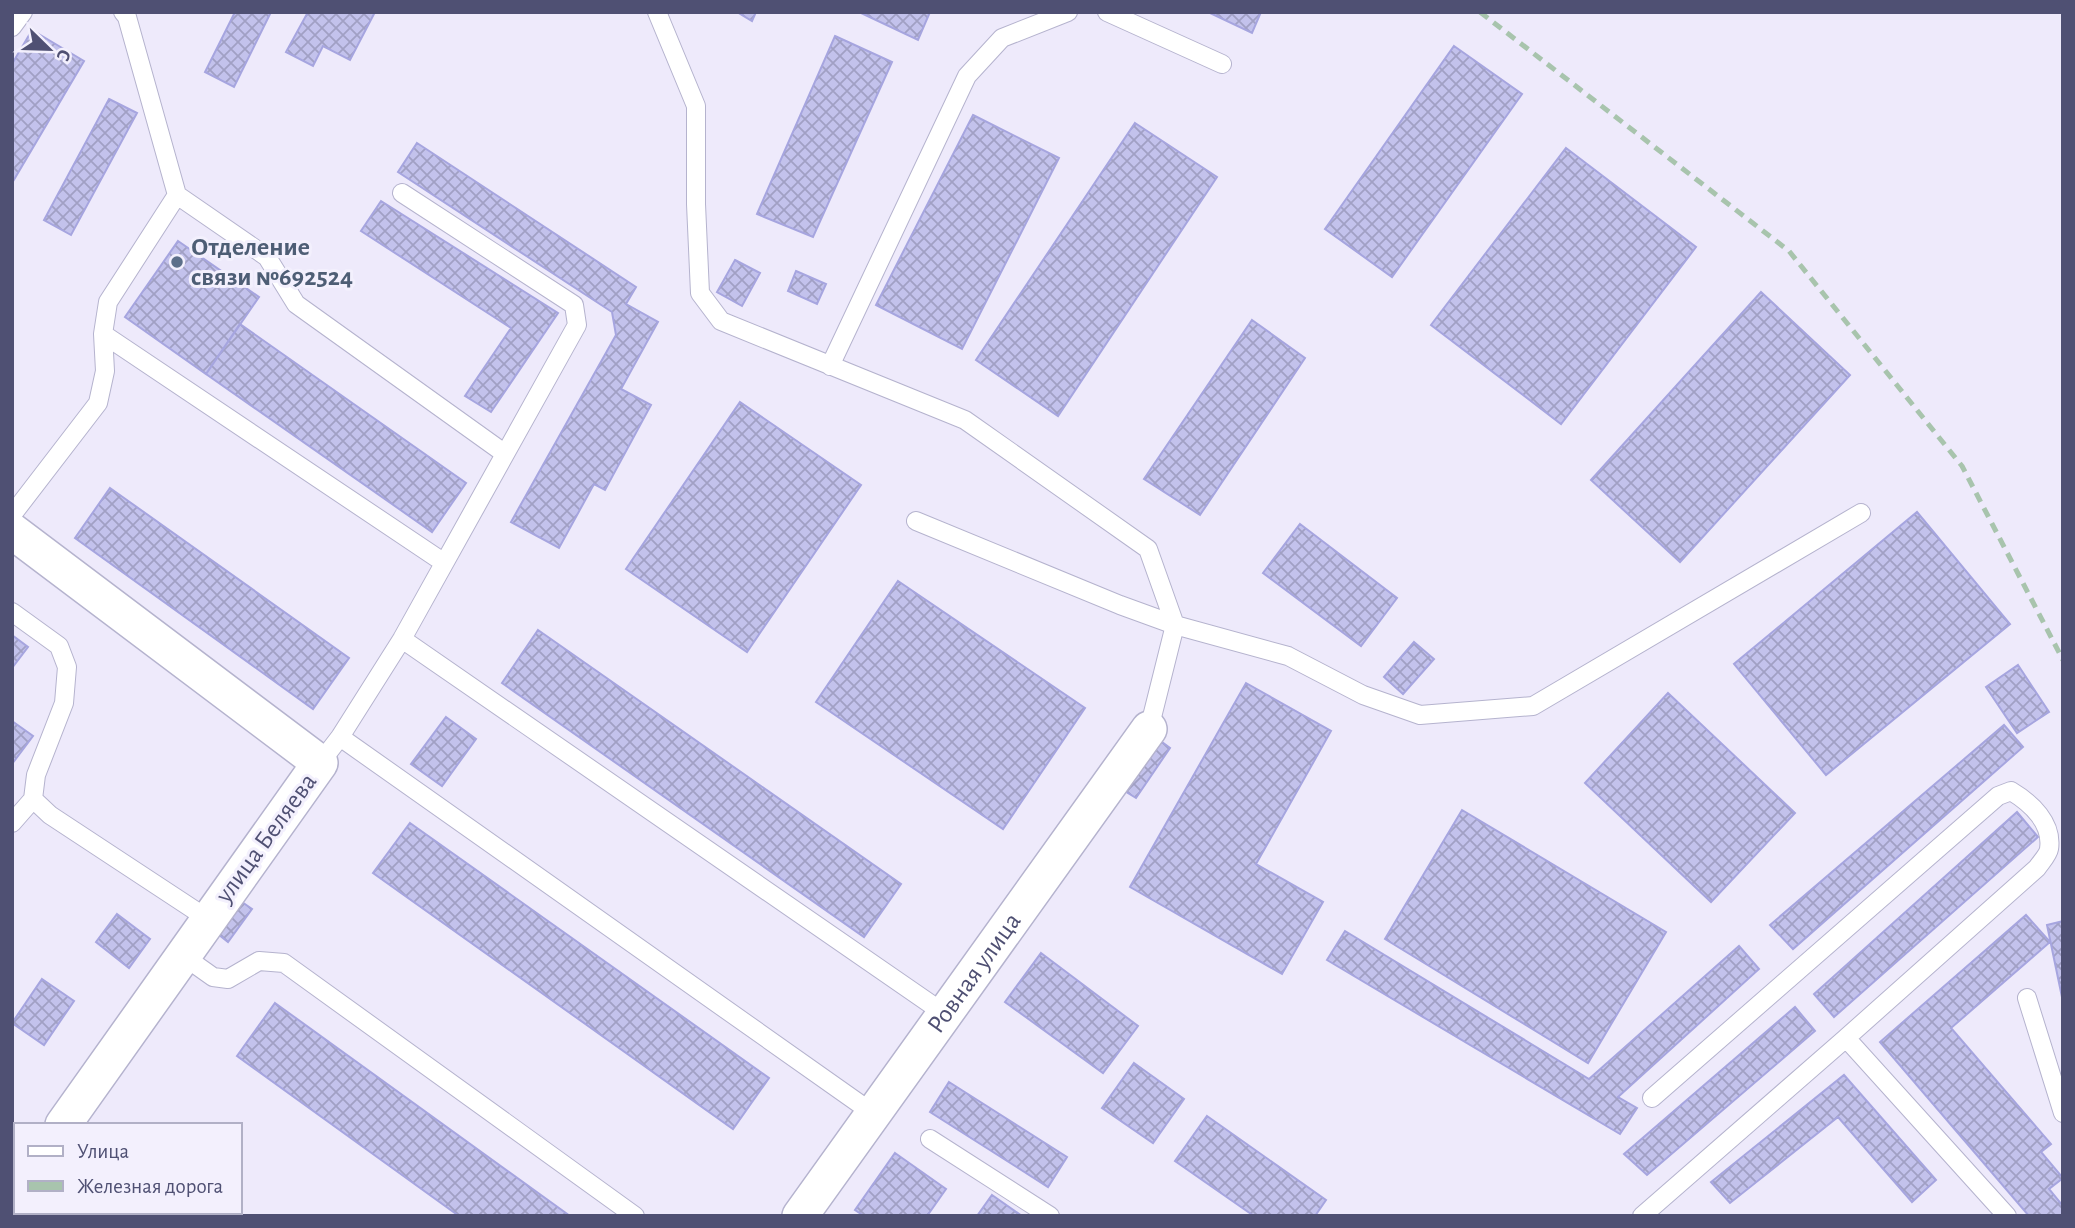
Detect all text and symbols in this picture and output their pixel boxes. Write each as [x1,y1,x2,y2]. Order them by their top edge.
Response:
north arrow [14,14,84,84]
text: С [52,47,74,64]
place label: Отделение связи №692524 [191,234,353,290]
marker: Отделение связи №692524 [169,254,185,270]
street label: улица Беляева [210,768,322,908]
street label: Ровная улица [923,908,1026,1038]
legend [14,1123,242,1214]
text: Улица [77,1141,130,1162]
text: Железная дорога [77,1176,224,1197]

